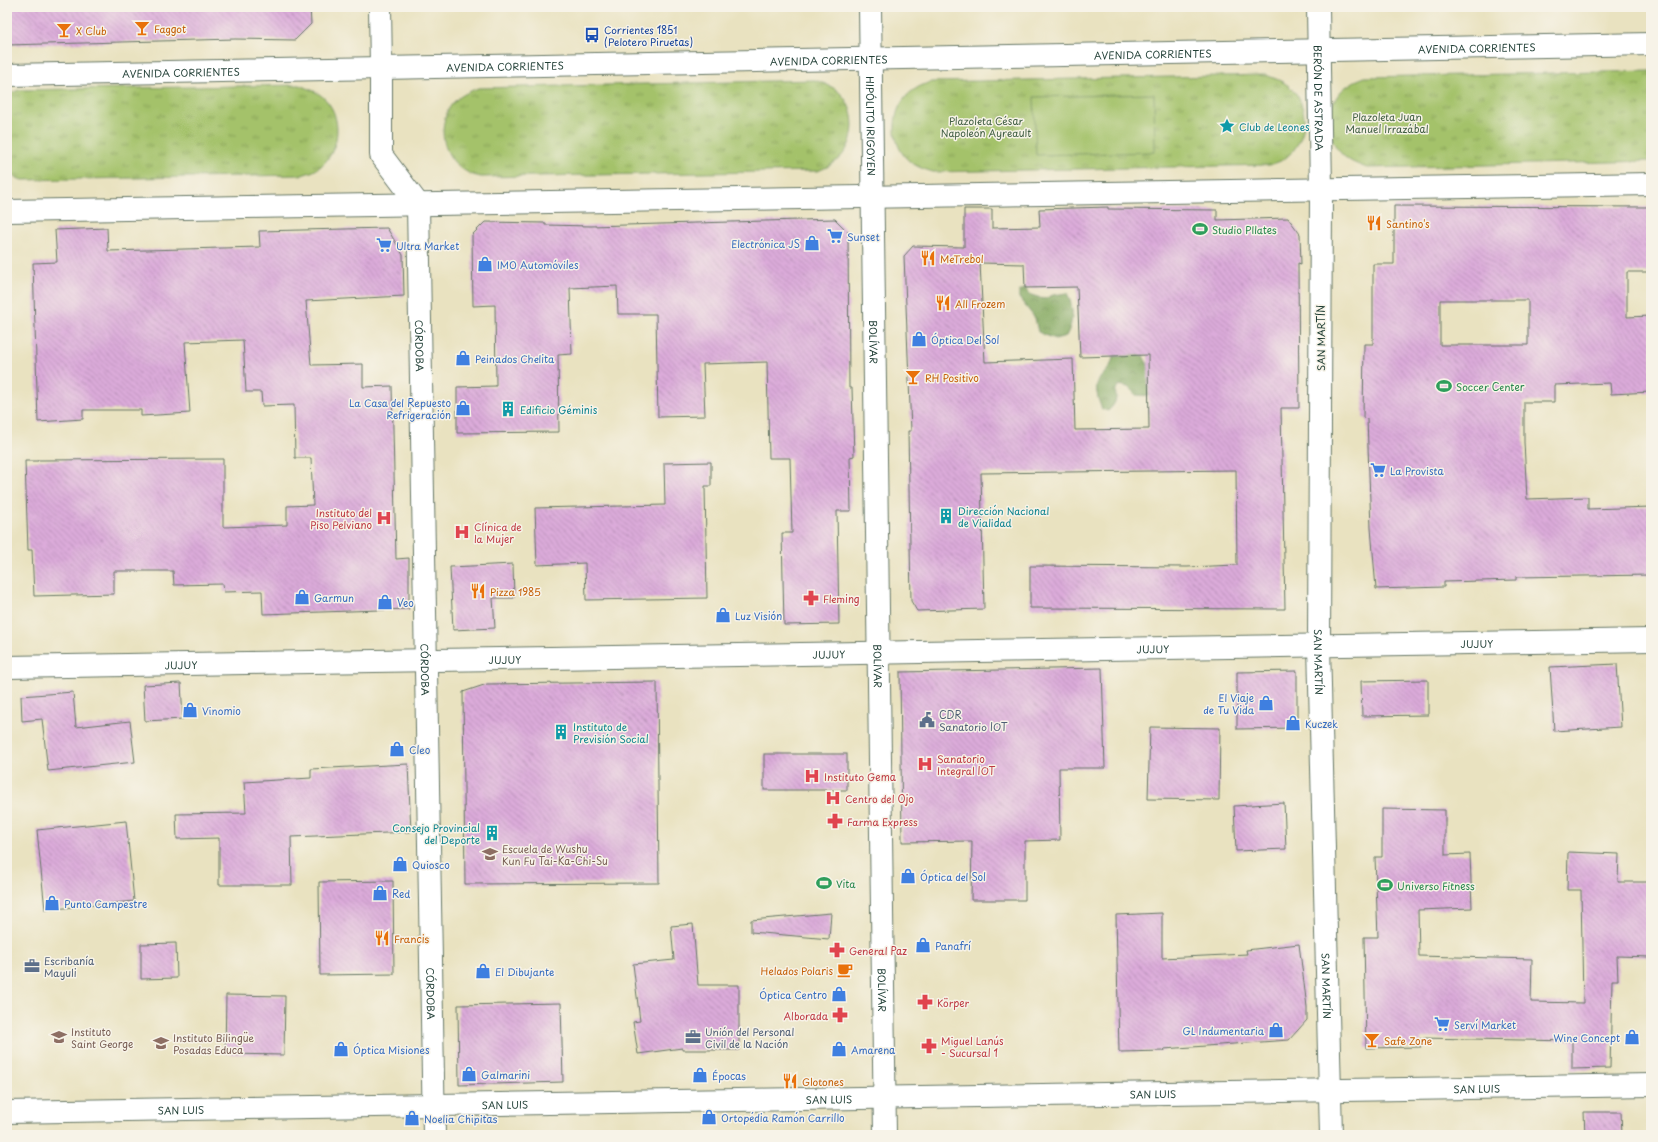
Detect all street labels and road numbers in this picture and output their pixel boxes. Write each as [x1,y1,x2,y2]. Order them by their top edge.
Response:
street label: AVENIDA CORRIENTES [1418,39,1536,56]
street label: AVENIDA CORRIENTES [1094,45,1212,62]
street label: BERÓN DE ASTRADA [1311,45,1328,151]
street label: AVENIDA CORRIENTES [770,51,888,68]
street label: AVENIDA CORRIENTES [446,57,564,74]
street label: AVENIDA CORRIENTES [122,63,240,80]
street label: HIPÓLITO IRIGOYEN [863,76,880,176]
street label: SAN MARTÍN [1313,305,1328,371]
street label: CÓRDOBA [412,319,428,372]
street label: BOLÍVAR [867,320,882,364]
street label: SAN MARTÍN [1311,629,1328,695]
street label: JUJUY [1460,635,1493,651]
street label: JUJUY [1136,640,1169,656]
street label: CÓRDOBA [418,643,434,696]
street label: BOLÍVAR [871,644,887,688]
street label: JUJUY [812,646,845,661]
street label: JUJUY [488,651,521,667]
street label: JUJUY [164,656,198,672]
street label: SAN MARTÍN [1319,953,1336,1019]
street label: CÓRDOBA [424,967,440,1020]
street label: BOLÍVAR [875,968,891,1012]
street label: SAN LUIS [1453,1080,1500,1096]
street label: SAN LUIS [1129,1085,1176,1101]
street label: SAN LUIS [805,1091,852,1106]
street label: SAN LUIS [482,1096,528,1112]
street label: SAN LUIS [158,1101,204,1117]

